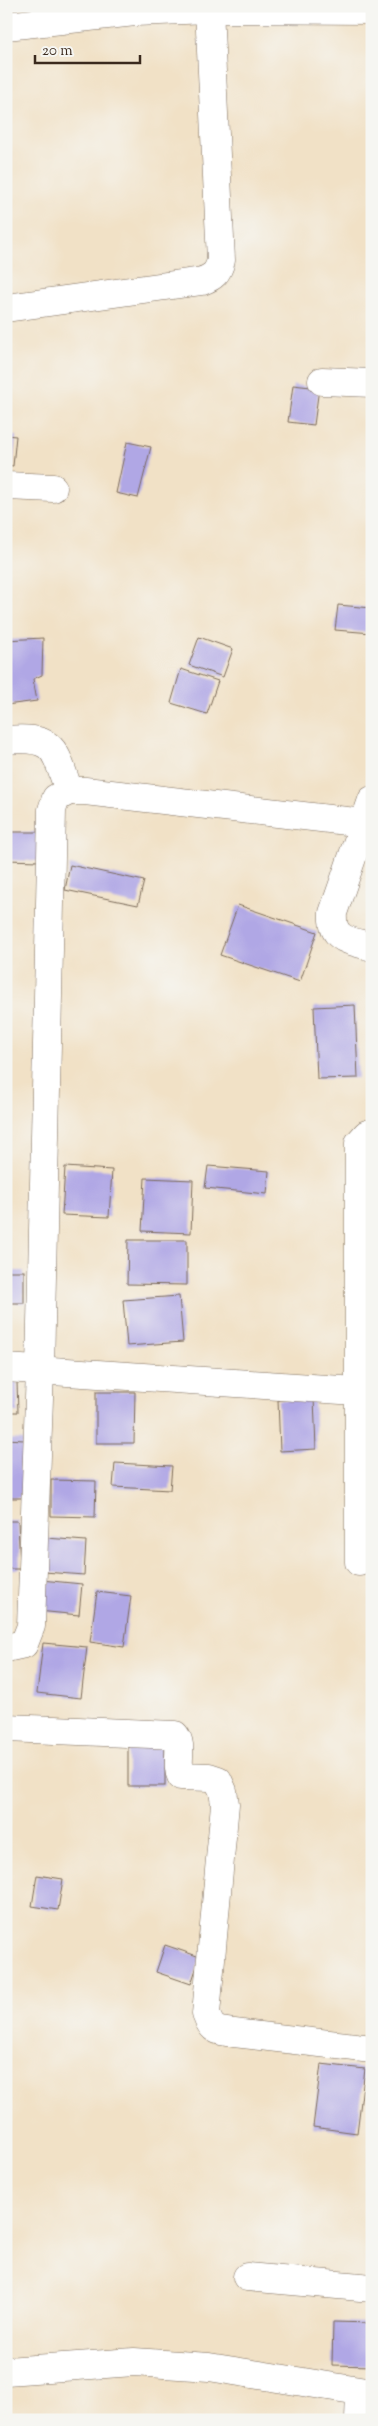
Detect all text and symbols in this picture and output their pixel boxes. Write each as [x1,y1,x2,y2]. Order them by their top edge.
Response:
scale bar [35,32,140,64]
text: 20 m [42,41,73,62]

